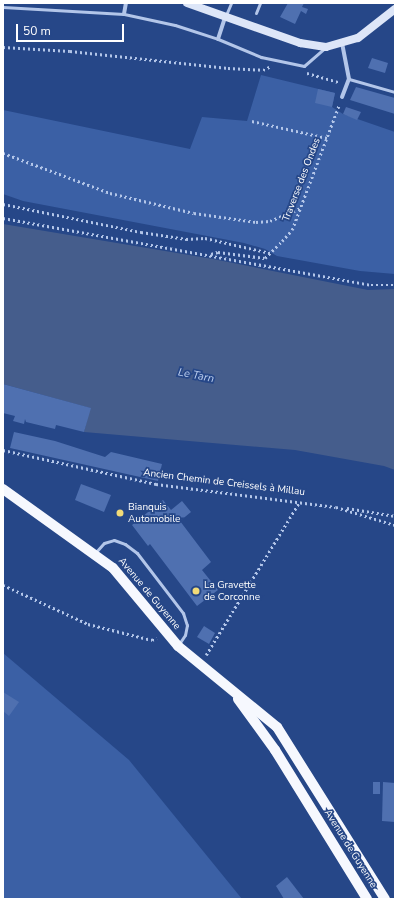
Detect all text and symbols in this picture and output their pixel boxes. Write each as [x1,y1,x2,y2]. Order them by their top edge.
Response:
scale bar [18,16,126,42]
text: 50 m [23,23,51,39]
street label: Traverse des Ondes [281,137,323,223]
water label: Le Tarn [177,366,215,386]
street label: Ancien Chemin de Creissels à Millau [142,467,306,499]
place label: Bianquis Automobile [128,501,180,524]
marker: Bianquis Automobile [115,508,125,518]
street label: Avenue de Guyenne [115,556,183,632]
place label: La Gravette de Corconne [204,579,260,602]
marker: La Gravette de Corconne [191,586,201,596]
street label: Avenue de Guyenne [321,808,379,890]

